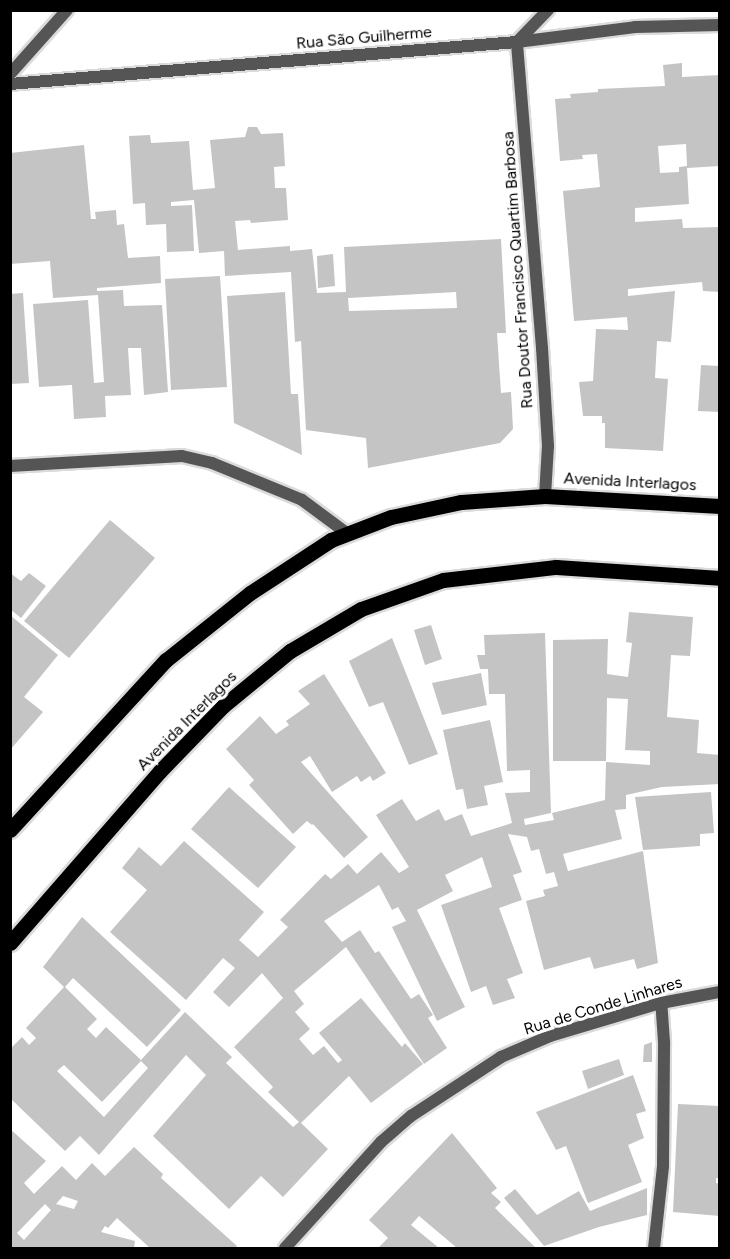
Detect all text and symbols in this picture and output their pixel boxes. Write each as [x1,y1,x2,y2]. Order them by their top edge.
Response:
street label: Rua São Guilherme [295,23,433,53]
street label: Rua Doutor Francisco Quartim Barbosa [499,131,537,409]
street label: Avenida Interlagos [563,469,697,495]
street label: Avenida Interlagos [133,667,241,775]
street label: Rua de Conde Linhares [522,973,684,1039]

